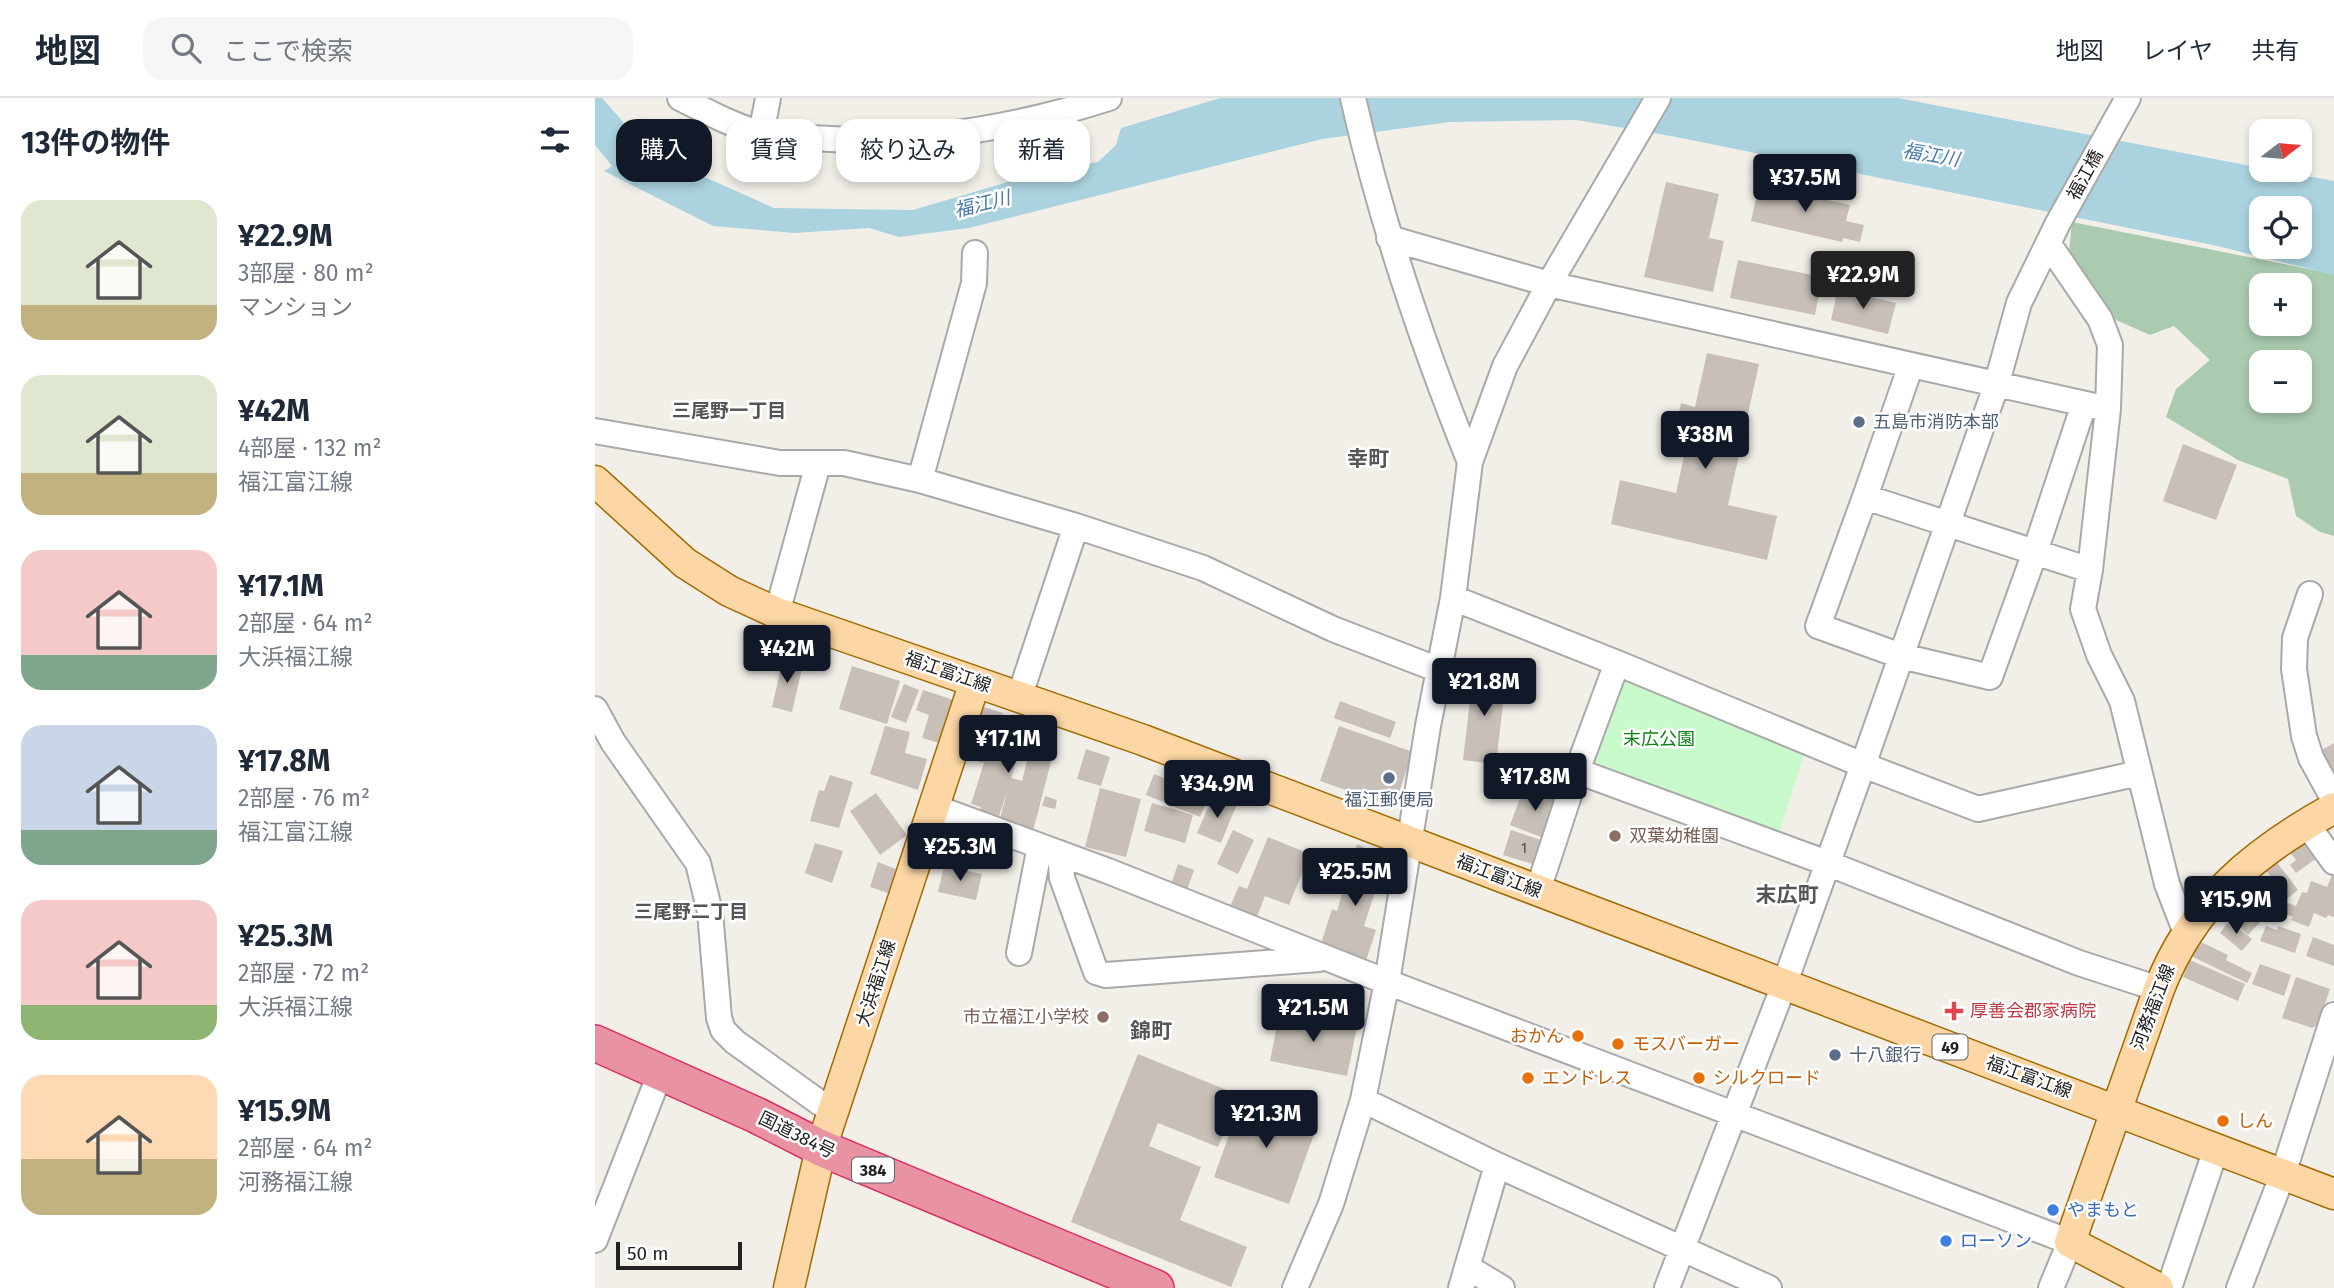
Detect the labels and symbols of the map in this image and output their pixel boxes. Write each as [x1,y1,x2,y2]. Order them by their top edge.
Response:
north arrow [2249,119,2312,182]
water label: 福江川 [1901,139,1963,172]
street label: 福江橋 [2062,146,2108,204]
pin: ¥37.5M [1748,155,1862,214]
water label: 福江川 [952,185,1014,222]
pin: ¥22.9M [1806,252,1920,311]
district label: 三尾野一丁目 [672,399,786,422]
place label: 五島市消防本部 [1873,411,1999,433]
pin: ¥38M [1664,412,1746,471]
marker: 五島市消防本部 [1851,414,1867,430]
district label: 幸町 [1347,446,1389,472]
pin: ¥42M [746,626,828,685]
street label: 福江富江線 [902,647,994,697]
pin: ¥21.8M [1427,658,1541,718]
pin: ¥17.1M [951,716,1065,775]
park label: 末広公園 [1623,728,1695,750]
pin: ¥17.8M [1478,754,1592,813]
pin: ¥34.9M [1160,760,1274,820]
marker: 福江郵便局 [1381,770,1397,786]
place label: 福江郵便局 [1344,789,1434,811]
pin: ¥25.3M [903,824,1017,883]
place label: 双葉幼稚園 [1629,825,1719,847]
marker: 双葉幼稚園 [1607,828,1623,844]
house number: 1 [1521,840,1527,857]
pin: ¥25.5M [1298,848,1412,908]
street label: 福江富江線 [1453,850,1545,902]
pin: ¥15.9M [2179,876,2293,936]
district label: 末広町 [1756,882,1819,908]
district label: 三尾野二丁目 [634,900,748,923]
street label: 大浜福江線 [852,937,900,1029]
street label: 河務福江線 [2127,961,2179,1053]
pin: ¥21.5M [1256,984,1370,1044]
place label: 厚善会郡家病院 [1970,1000,2096,1022]
marker: 厚善会郡家病院 [1944,1001,1964,1021]
place label: 市立福江小学校 [963,1006,1089,1028]
marker: 市立福江小学校 [1095,1009,1111,1025]
district label: 錦町 [1130,1018,1172,1044]
place label: おかん [1510,1025,1564,1047]
marker: おかん [1570,1028,1586,1044]
place label: モスバーガー [1632,1033,1740,1055]
road number: 49 [1933,1035,1967,1060]
marker: モスバーガー [1610,1036,1626,1052]
place label: 十八銀行 [1849,1044,1921,1066]
marker: 十八銀行 [1827,1047,1843,1063]
street label: 福江富江線 [1983,1051,2075,1103]
place label: エンドレス [1542,1067,1632,1089]
place label: シルクロード [1713,1067,1821,1089]
marker: エンドレス [1520,1070,1536,1086]
marker: シルクロード [1691,1070,1707,1086]
pin: ¥21.3M [1209,1090,1323,1150]
street label: 国道384号 [755,1107,839,1163]
place label: しん [2237,1110,2273,1132]
marker: しん [2215,1113,2231,1129]
road number: 384 [852,1158,894,1182]
place label: やまもと [2067,1199,2139,1221]
marker: やまもと [2045,1202,2061,1218]
place label: ローソン [1960,1230,2032,1252]
marker: ローソン [1938,1233,1954,1249]
scale bar [616,1239,742,1271]

